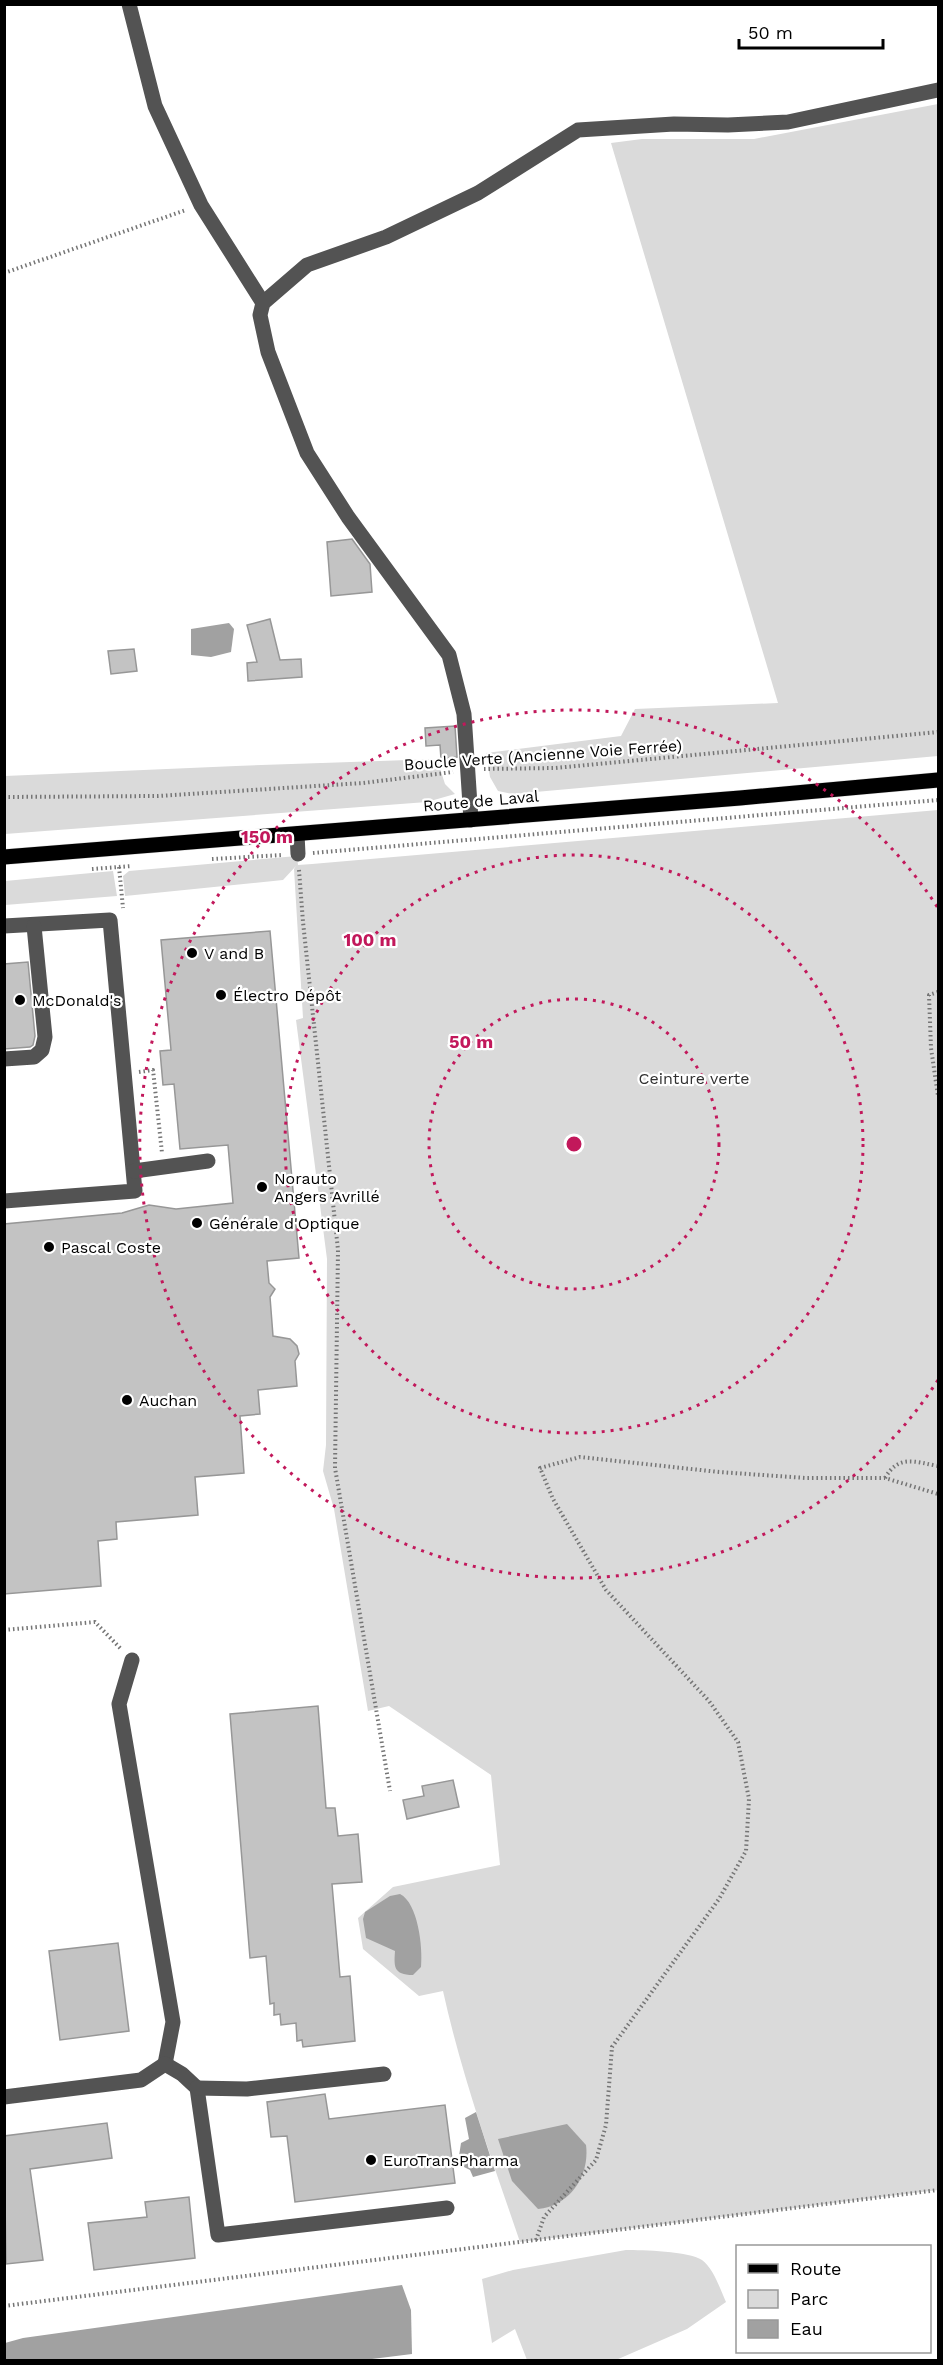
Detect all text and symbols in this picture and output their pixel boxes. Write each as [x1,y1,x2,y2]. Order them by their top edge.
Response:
scale bar [739,12,883,50]
text: 50 m [748,22,793,43]
street label: Boucle Verte (Ancienne Voie Ferrée) [403,736,683,774]
street label: Route de Laval [422,786,540,816]
text: 150 m [241,826,293,847]
text: 100 m [343,929,397,950]
place label: V and B [204,944,264,963]
marker: V and B [185,946,199,960]
place label: Électro Dépôt [233,986,342,1005]
marker: Électro Dépôt [214,988,228,1002]
place label: McDonald's [32,991,122,1010]
marker: McDonald's [13,993,27,1007]
text: 50 m [449,1031,493,1052]
park label: Ceinture verte [639,1069,749,1088]
centre of rings [564,1134,584,1154]
place label: Norauto Angers Avrillé [274,1169,380,1206]
marker: Norauto Angers Avrillé [255,1180,269,1194]
place label: Générale d'Optique [209,1214,360,1233]
marker: Générale d'Optique [190,1216,204,1230]
place label: Pascal Coste [61,1238,161,1257]
marker: Pascal Coste [42,1240,56,1254]
place label: Auchan [139,1391,197,1410]
marker: Auchan [120,1393,134,1407]
place label: EuroTransPharma [383,2151,519,2170]
marker: EuroTransPharma [364,2153,378,2167]
legend [736,2245,931,2353]
text: Route [790,2258,842,2279]
text: Parc [790,2288,828,2309]
text: Eau [790,2318,823,2339]

